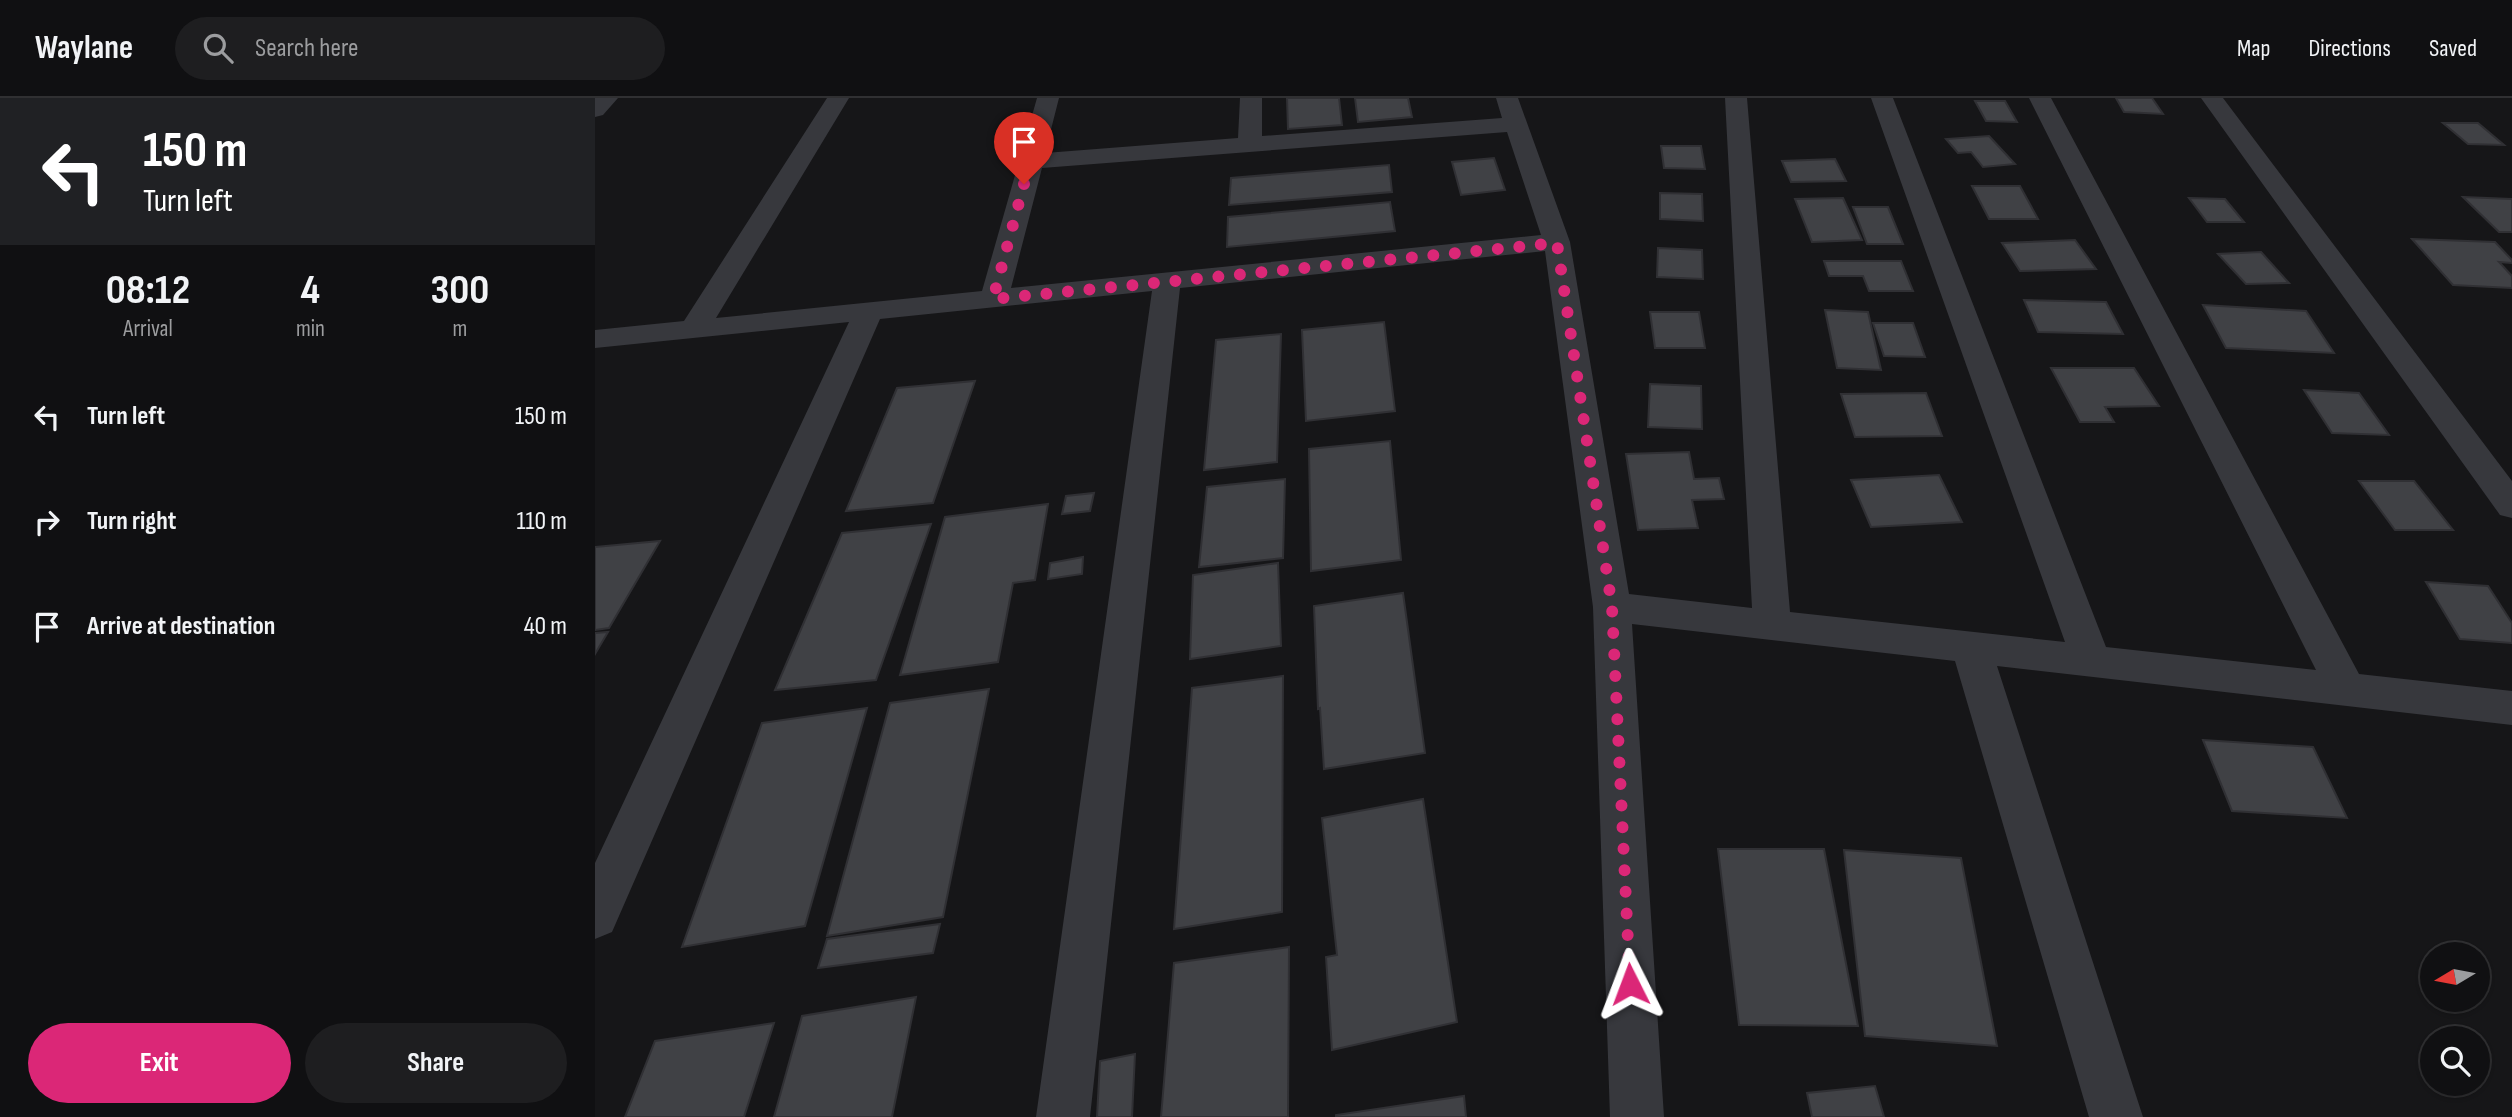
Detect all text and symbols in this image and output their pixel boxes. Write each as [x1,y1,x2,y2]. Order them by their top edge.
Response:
search box [175,17,665,80]
text: Waylane [35,28,133,68]
icon: search [199,29,237,67]
text: Search here [255,33,358,64]
text: Map [2237,34,2270,63]
text: Directions [2308,34,2391,63]
text: Saved [2429,34,2477,63]
pin [994,112,1054,184]
text: 150 m [143,122,247,181]
icon: arrive [1005,123,1043,161]
icon: left [28,126,119,217]
text: Turn left [143,182,233,221]
text: 08:12 [106,265,190,316]
text: 4 [301,265,320,316]
text: 300 [430,265,489,316]
text: Arrival [123,315,173,343]
text: min [296,315,325,343]
text: m [453,315,467,343]
icon: left [28,398,66,436]
text: Turn left [87,401,165,432]
text: 150 m [515,401,567,432]
icon: right [28,503,66,541]
text: Turn right [87,506,176,537]
text: 110 m [516,506,567,537]
icon: arrive [28,608,66,646]
text: Arrive at destination [87,611,275,642]
text: 40 m [524,611,567,642]
north arrow [2420,942,2490,1012]
map controls [2420,942,2490,1096]
position arrow [1593,947,1667,1021]
button: Exit [28,1023,291,1103]
button: Share [305,1023,567,1103]
button: search [2420,1026,2490,1096]

